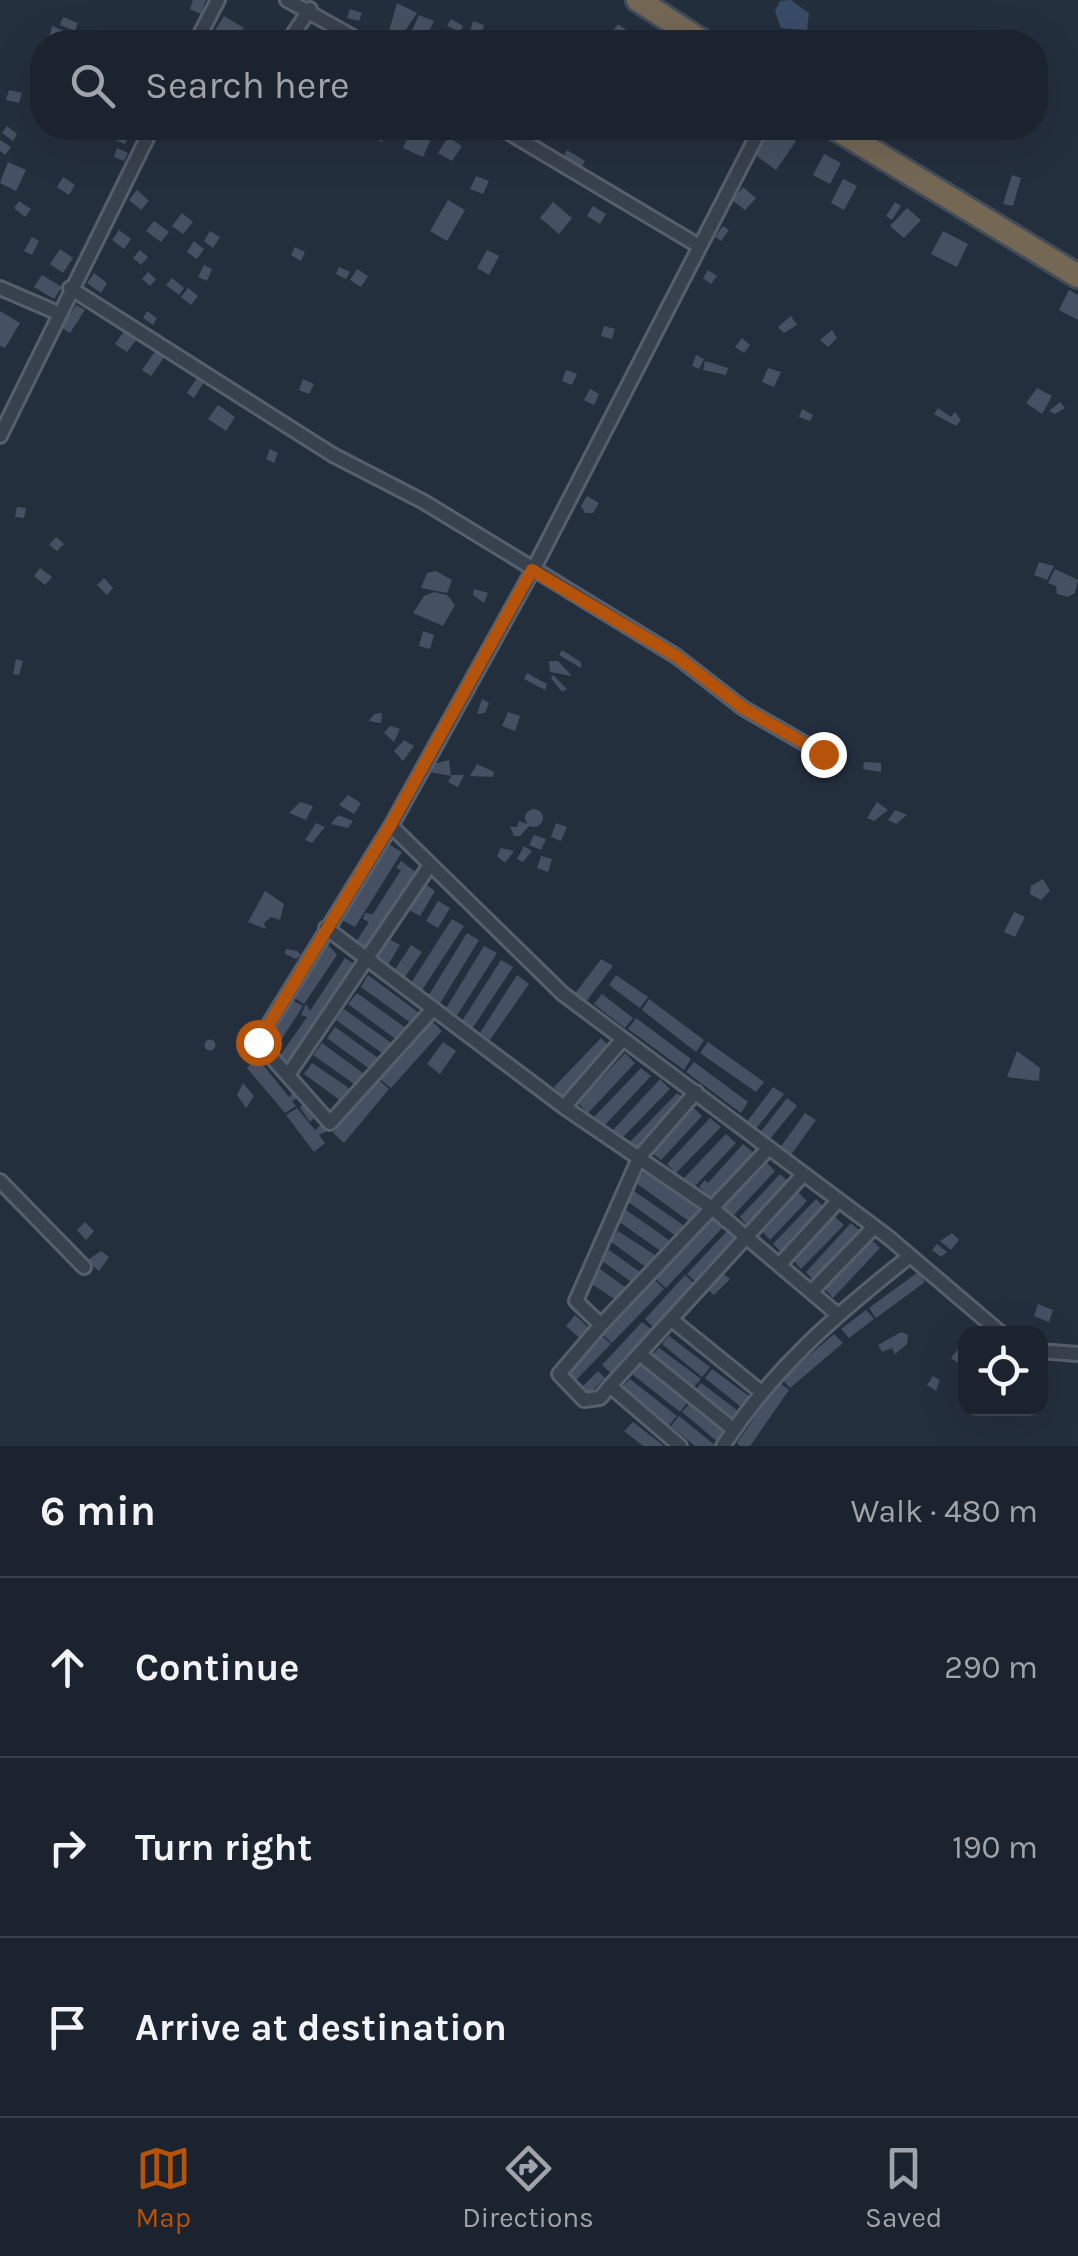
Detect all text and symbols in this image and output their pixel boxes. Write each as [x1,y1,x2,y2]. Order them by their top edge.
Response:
search box [30,30,1048,140]
icon: search [65,58,120,113]
text: Search here [145,63,349,108]
route end [801,732,847,778]
route start [236,1020,282,1066]
map controls [958,1326,1048,1416]
button: locate [958,1326,1048,1416]
text: 6 min [40,1486,156,1536]
text: Walk · 480 m [851,1493,1038,1530]
icon: ahead [40,1640,95,1695]
text: Continue [135,1645,299,1690]
text: 290 m [944,1649,1038,1686]
icon: right [40,1820,95,1875]
text: Turn right [135,1825,312,1870]
text: 190 m [952,1829,1038,1866]
icon: arrive [40,2000,95,2055]
text: Arrive at destination [135,2005,507,2050]
tab: Map [136,2141,191,2234]
tab: Directions [462,2141,594,2234]
tab: Saved [865,2141,942,2234]

